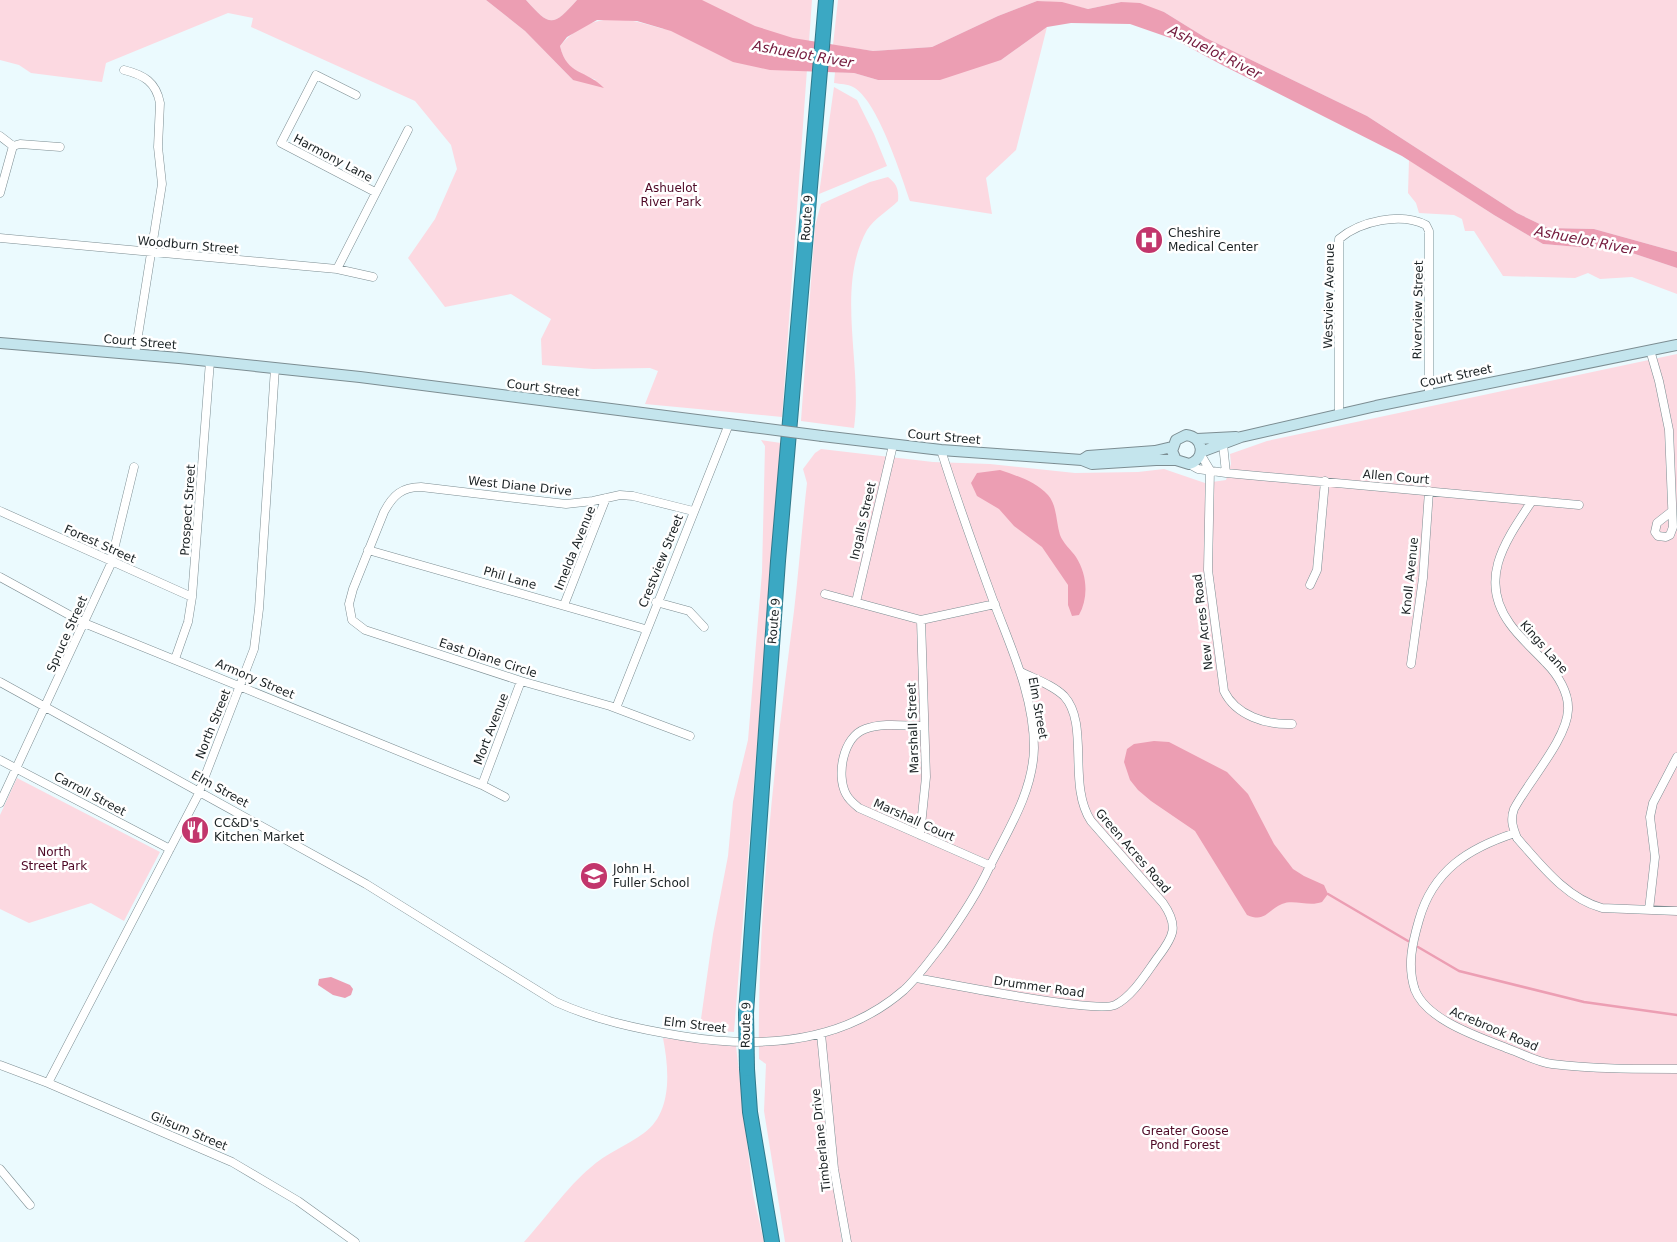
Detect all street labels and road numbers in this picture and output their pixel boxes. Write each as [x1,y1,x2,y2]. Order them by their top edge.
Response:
street label: Harmony Lane [291,131,375,185]
street label: Route 9 [798,194,816,242]
street label: Woodburn Street [137,234,239,256]
street label: Westview Avenue [1321,243,1337,349]
street label: Riverview Street [1410,260,1426,360]
street label: Court Street [103,332,177,352]
street label: Court Street [1419,361,1494,390]
street label: Court Street [506,377,580,399]
street label: Court Street [907,427,981,447]
street label: Prospect Street [178,463,198,556]
street label: Allen Court [1362,467,1430,487]
street label: West Diane Drive [468,474,572,498]
street label: Ingalls Street [847,480,879,561]
street label: Imelda Avenue [552,504,598,592]
street label: Crestview Street [636,512,686,610]
street label: Forest Street [62,522,138,566]
street label: Knoll Avenue [1399,537,1421,615]
street label: Phil Lane [482,564,538,592]
street label: New Acres Road [1190,573,1216,671]
street label: Spruce Street [44,593,90,674]
street label: Route 9 [765,597,783,645]
street label: Kings Lane [1517,618,1571,676]
street label: East Diane Circle [437,636,539,680]
street label: Armory Street [213,656,297,702]
street label: Elm Street [1026,676,1050,740]
street label: Marshall Street [904,682,922,774]
street label: North Street [193,687,233,761]
street label: Mort Avenue [471,691,511,767]
street label: Elm Street [189,768,251,811]
street label: Carroll Street [52,769,129,819]
street label: Marshall Court [871,796,957,844]
street label: Green Acres Road [1093,806,1173,896]
street label: Drummer Road [993,974,1085,1000]
street label: Route 9 [739,1002,753,1048]
street label: Acrebrook Road [1448,1004,1540,1054]
street label: Elm Street [663,1014,727,1036]
street label: Timberlane Drive [809,1088,833,1193]
street label: Gilsum Street [149,1109,230,1154]

